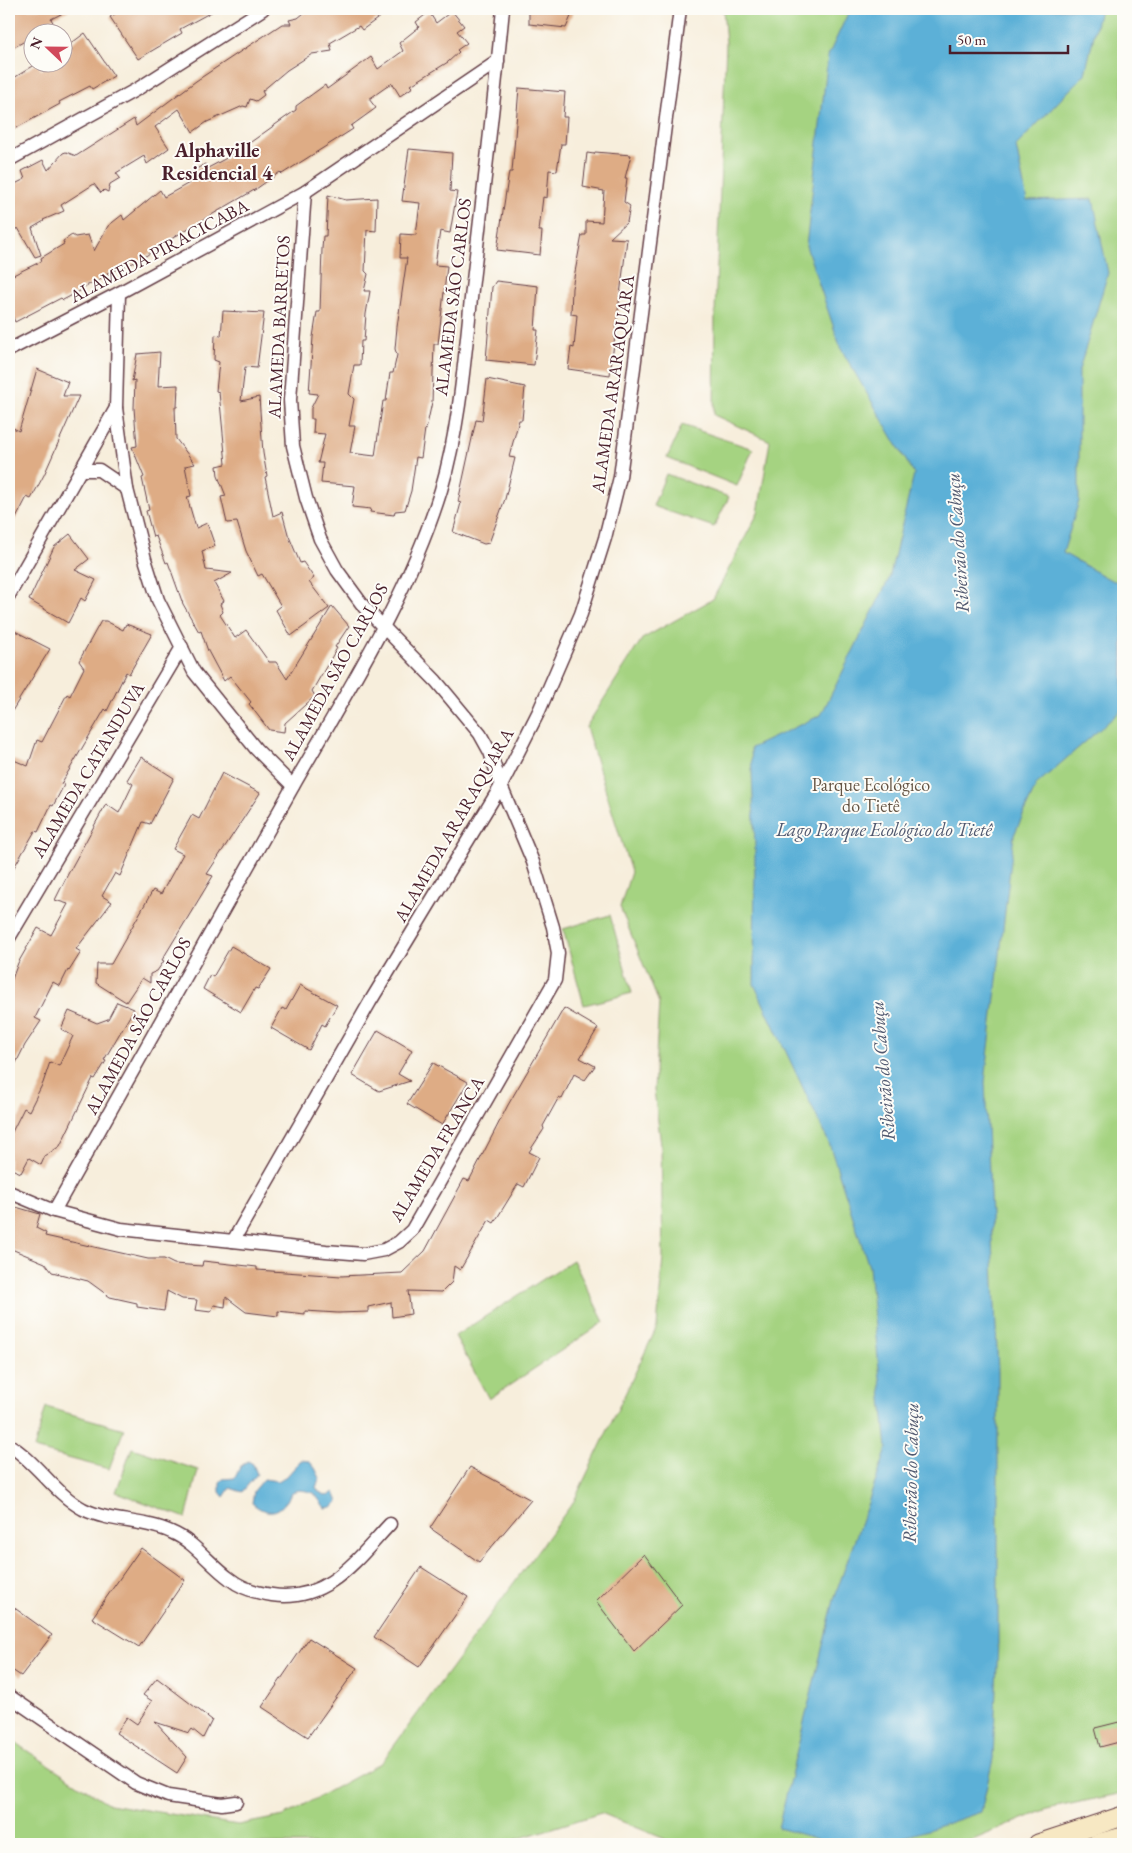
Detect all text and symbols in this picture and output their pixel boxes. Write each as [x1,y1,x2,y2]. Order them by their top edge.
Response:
north arrow [22,22,72,72]
scale bar [950,22,1067,54]
text: 50 m [957,30,986,49]
text: N [25,34,47,52]
district label: Alphaville Residencial 4 [162,137,273,186]
street label: ALAMEDA PIRACICABA [64,193,253,308]
street label: ALAMEDA SÃO CARLOS [429,197,476,398]
street label: ALAMEDA BARRETOS [262,235,295,420]
street label: ALAMEDA ARARAQUARA [586,273,639,496]
water label: Ribeirão do Cabuçu [940,472,975,614]
street label: ALAMEDA SÃO CARLOS [276,579,393,765]
street label: ALAMEDA CATANDUVA [26,677,149,863]
street label: ALAMEDA ARARAQUARA [388,723,519,927]
park label: Parque Ecológico do Tietê [812,773,930,817]
water label: Lago Parque Ecológico do Tietê [775,817,994,843]
street label: ALAMEDA SÃO CARLOS [79,933,196,1119]
water label: Ribeirão do Cabuçu [864,1000,901,1142]
street label: ALAMEDA FRANCA [384,1071,489,1227]
water label: Ribeirão do Cabuçu [897,1403,924,1543]

